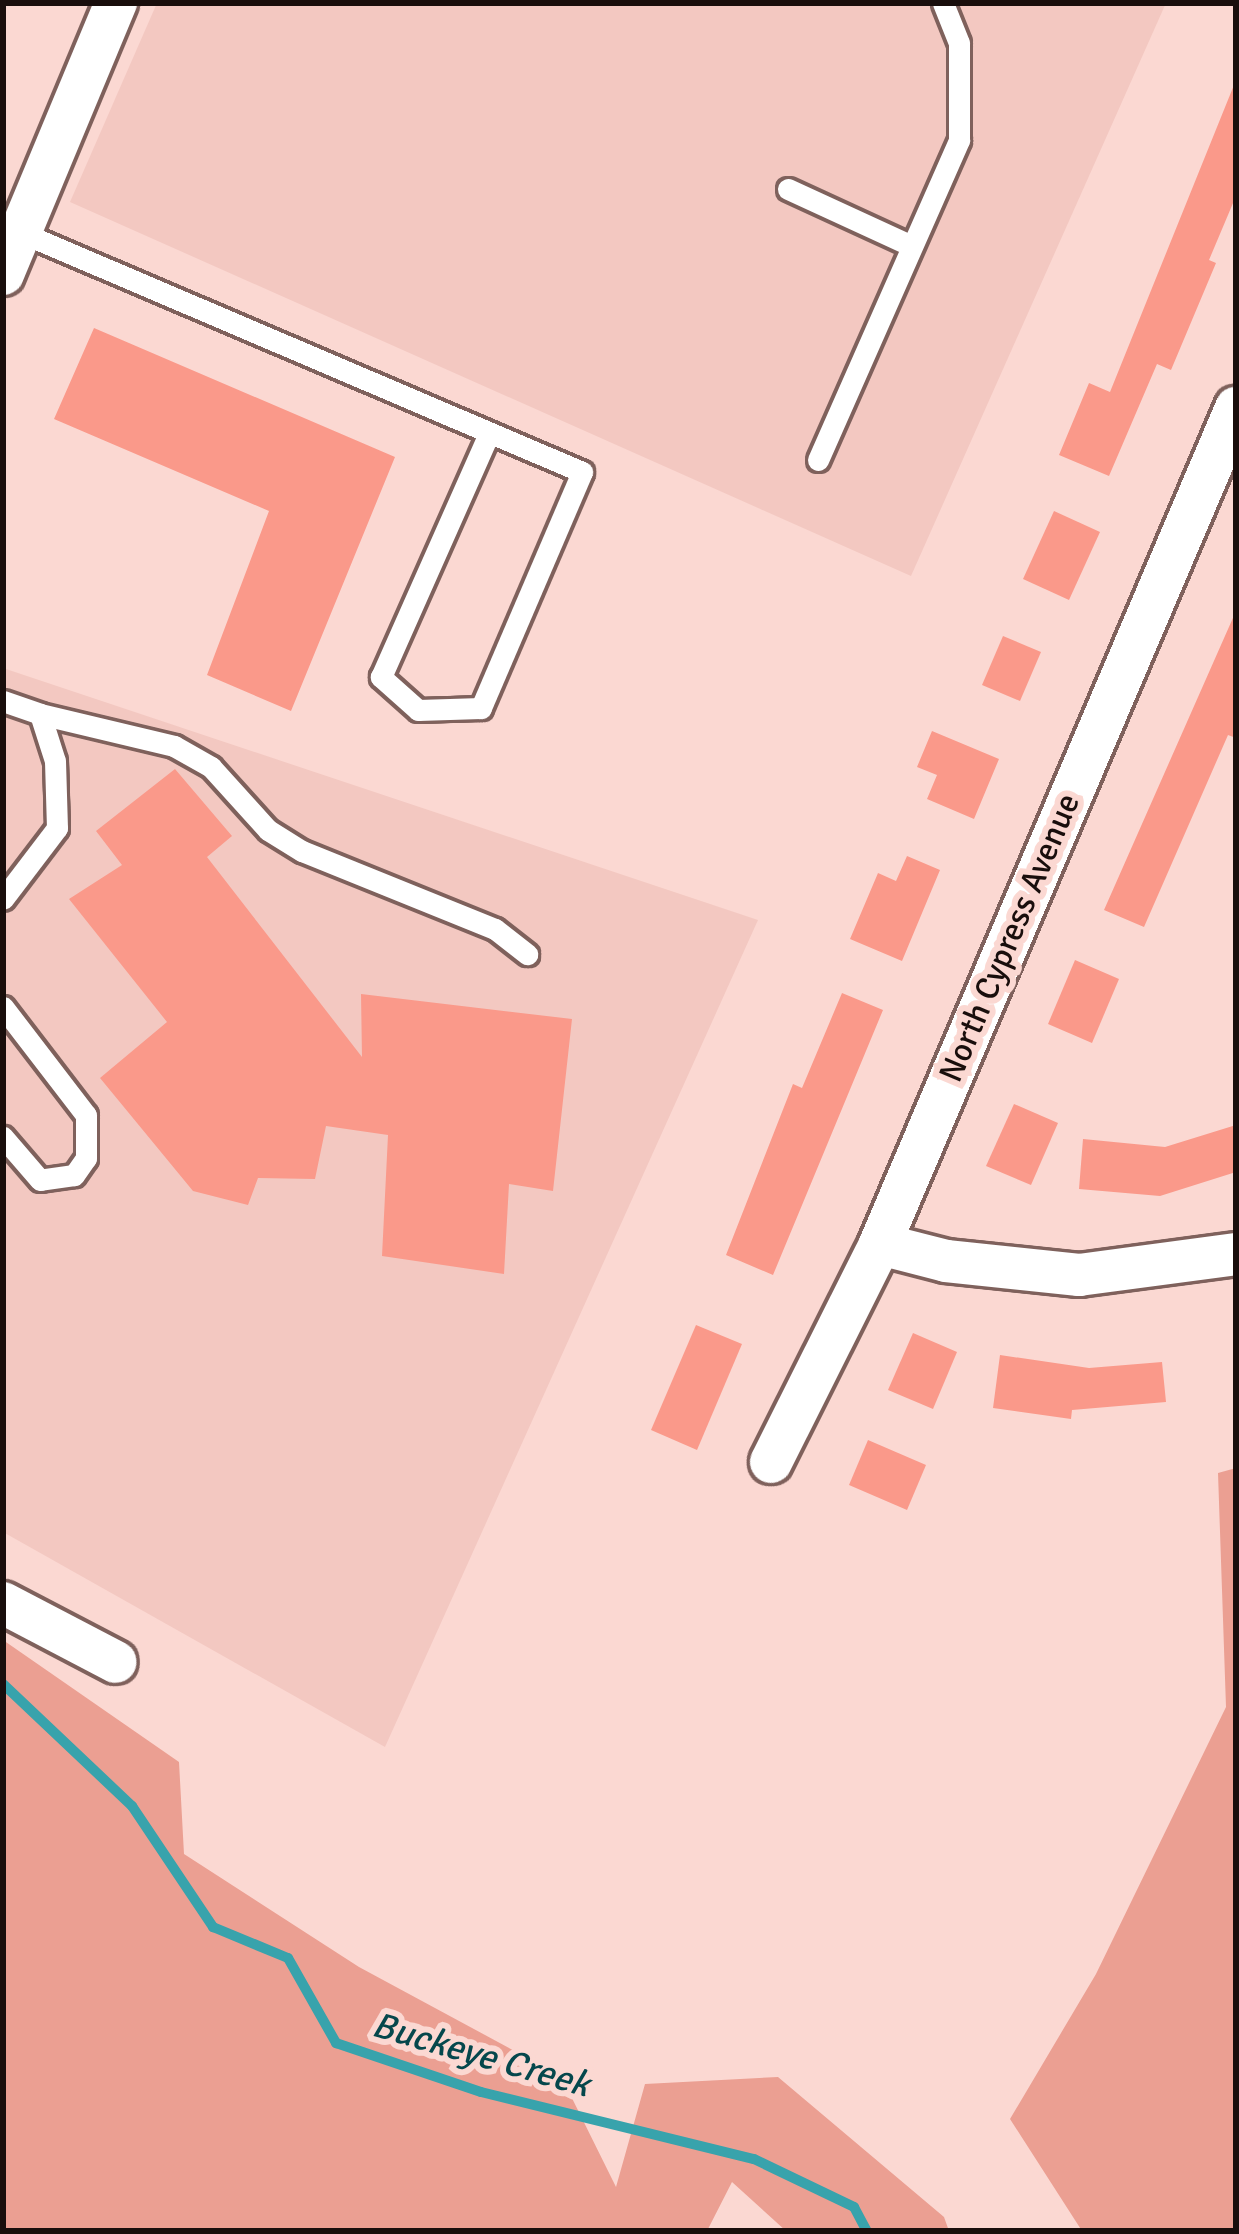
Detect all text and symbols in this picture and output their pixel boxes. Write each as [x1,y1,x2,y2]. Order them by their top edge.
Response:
street label: North Cypress Avenue [931,788,1089,1088]
water label: Buckeye Creek [367,2003,595,2107]

